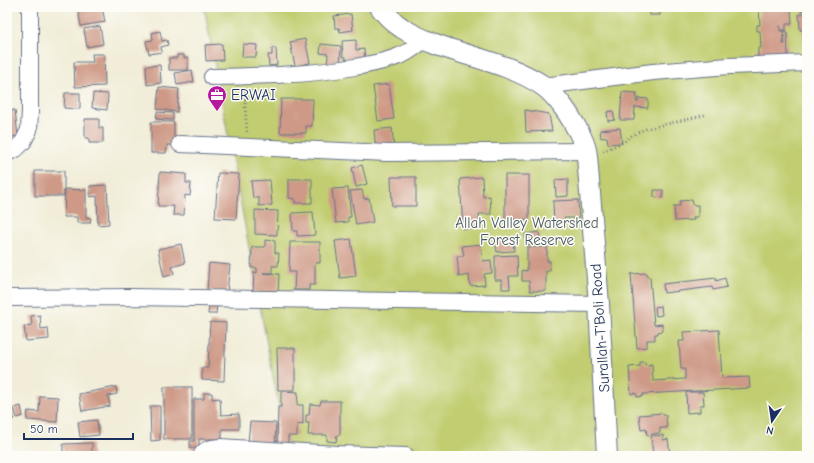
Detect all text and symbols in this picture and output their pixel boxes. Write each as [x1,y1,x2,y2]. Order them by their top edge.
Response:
office icon: ERWAI [206,84,228,112]
place label: ERWAI [231,86,276,104]
park label: Allah Valley Watershed Forest Reserve [455,214,599,249]
street label: Surallah-T'Boli Road [587,263,613,393]
north arrow [752,401,792,441]
scale bar [24,415,133,441]
text: 50 m [30,422,58,436]
text: N [765,423,775,437]

